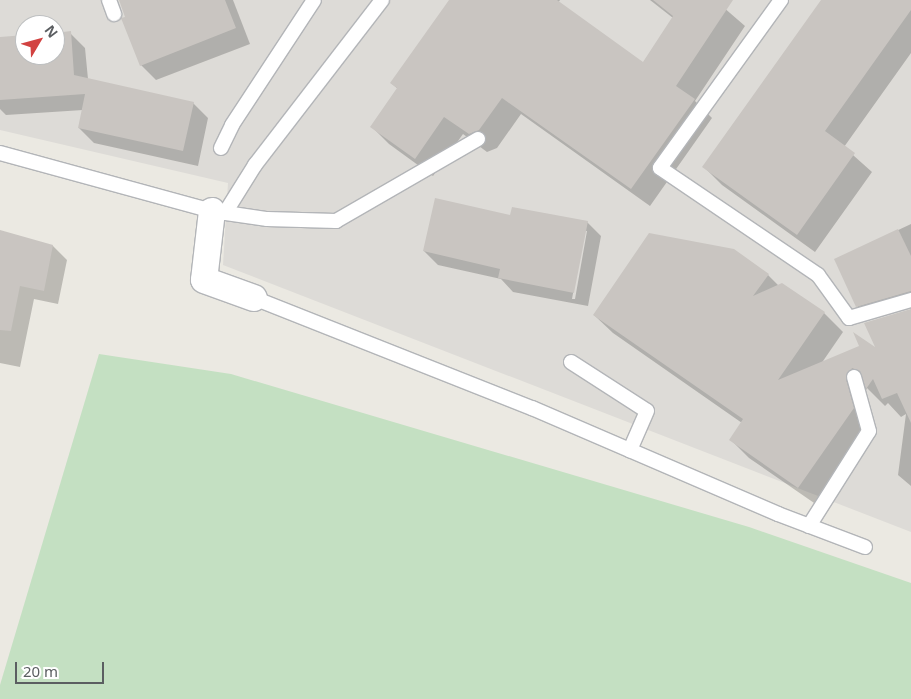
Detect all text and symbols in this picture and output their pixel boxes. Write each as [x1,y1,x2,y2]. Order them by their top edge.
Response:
north arrow [15,15,65,65]
text: N [41,21,63,42]
scale bar [18,652,106,684]
text: 20 m [23,661,58,681]

